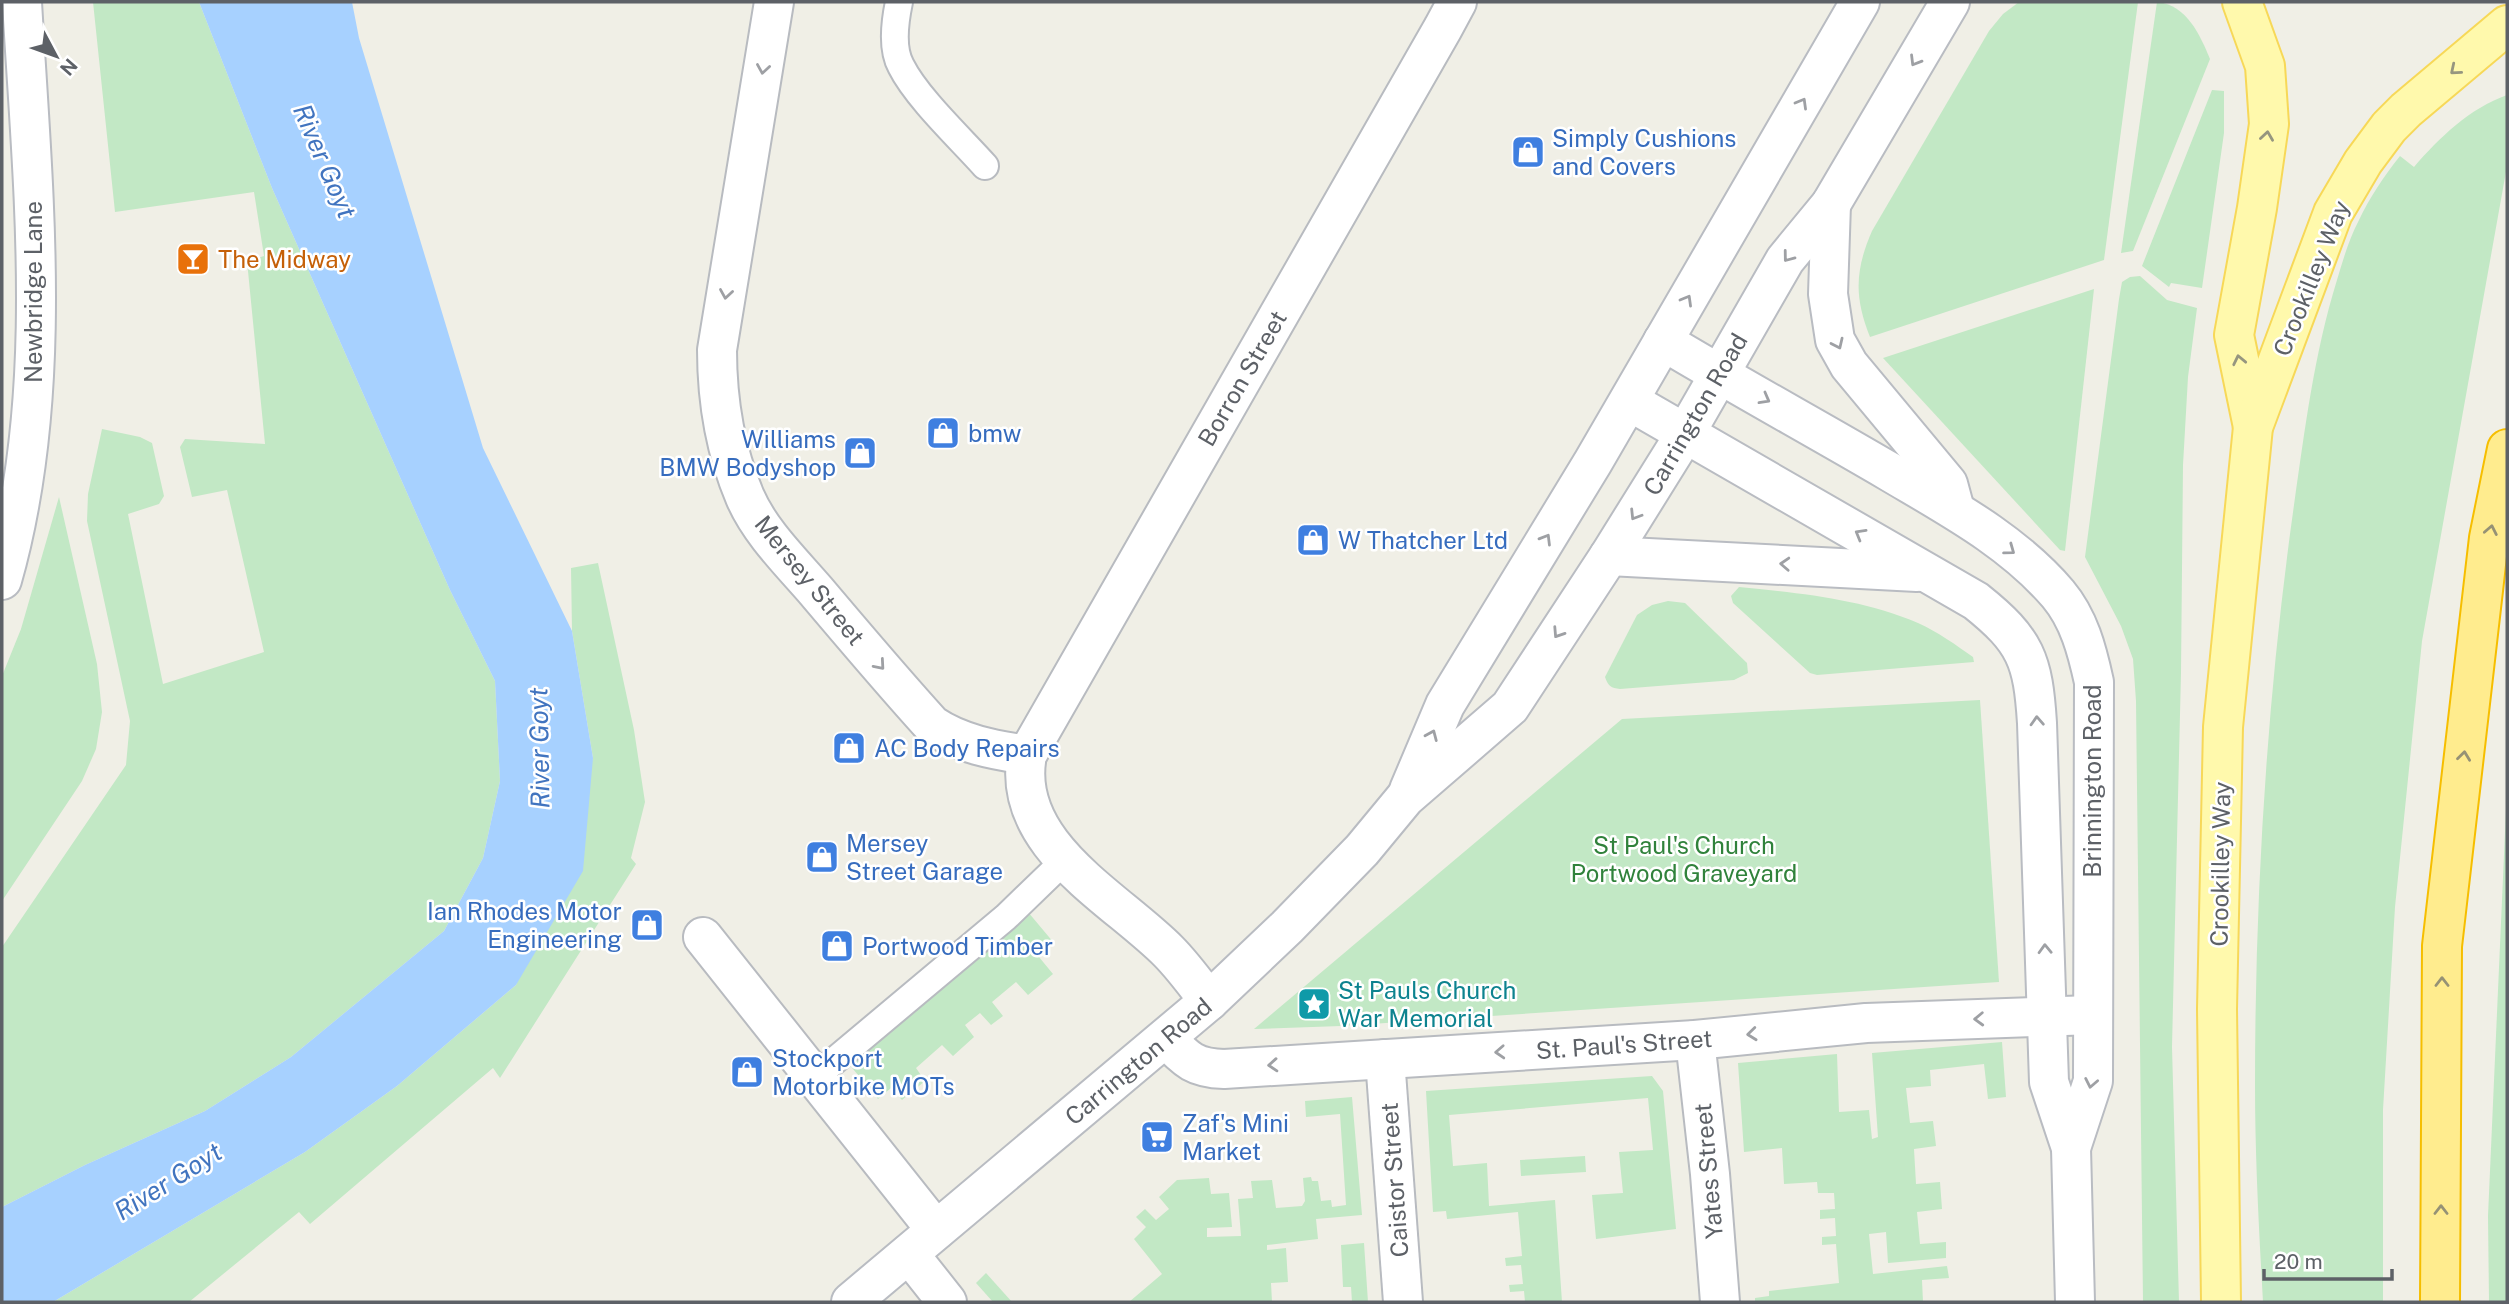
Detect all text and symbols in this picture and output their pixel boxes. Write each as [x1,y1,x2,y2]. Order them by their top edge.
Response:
north arrow [21,21,91,91]
one-way arrow [1911,53,1924,66]
text: N [56,54,82,80]
one-way arrow [2450,61,2463,74]
one-way arrow [756,63,771,75]
one-way arrow [1794,98,1807,111]
water label: River Goyt [287,99,363,223]
place label: Simply Cushions and Covers [1552,124,1736,180]
one-way arrow [2260,130,2275,142]
shop icon: Simply Cushions and Covers [1509,133,1547,171]
street label: Crookilley Way [2267,196,2355,360]
street label: Newbridge Lane [19,201,47,383]
bar icon: The Midway [174,240,212,278]
place label: The Midway [218,245,351,273]
one-way arrow [1784,249,1796,261]
one-way arrow [719,288,734,299]
one-way arrow [1679,294,1692,307]
street label: Borron Street [1192,305,1292,451]
street label: Carrington Road [1637,328,1753,500]
one-way arrow [1830,337,1844,349]
one-way arrow [2233,354,2247,366]
one-way arrow [1758,391,1770,405]
shop icon: bmw [924,414,962,452]
place label: bmw [968,419,1022,447]
place label: Williams BMW Bodyshop [659,425,836,481]
shop icon: Williams BMW Bodyshop [841,434,879,472]
one-way arrow [1630,508,1643,521]
street label: Mersey Street [749,510,871,650]
shop icon: W Thatcher Ltd [1294,521,1332,559]
one-way arrow [2482,524,2497,536]
place label: W Thatcher Ltd [1338,526,1508,554]
one-way arrow [1854,529,1867,542]
one-way arrow [1538,533,1551,546]
one-way arrow [2002,542,2015,554]
one-way arrow [1779,556,1790,571]
one-way arrow [1554,625,1566,638]
one-way arrow [872,656,884,669]
street label: Brinnington Road [2078,684,2106,878]
water label: River Goyt [522,687,556,809]
one-way arrow [2030,716,2045,727]
shop icon: AC Body Repairs [830,729,868,767]
one-way arrow [1424,730,1438,742]
place label: AC Body Repairs [874,734,1060,762]
one-way arrow [2456,750,2471,761]
street label: Crookilley Way [2205,781,2235,947]
place label: Mersey Street Garage [846,829,1003,885]
park label: St Paul's Church Portwood Graveyard [1571,831,1797,887]
shop icon: Mersey Street Garage [803,838,841,876]
place label: Ian Rhodes Motor Engineering [427,897,622,953]
shop icon: Ian Rhodes Motor Engineering [628,906,666,944]
shop icon: Portwood Timber [818,927,856,965]
place label: Portwood Timber [862,932,1053,960]
one-way arrow [2037,943,2053,954]
place label: St Pauls Church War Memorial [1338,976,1516,1032]
one-way arrow [2434,976,2450,987]
place icon: St Pauls Church War Memorial [1295,985,1333,1023]
street label: Carrington Road [1059,992,1217,1130]
one-way arrow [1973,1012,1984,1027]
street label: St. Paul's Street [1535,1024,1713,1064]
one-way arrow [1746,1027,1758,1042]
place label: Stockport Motorbike MOTs [772,1044,955,1100]
one-way arrow [1495,1044,1506,1059]
shop icon: Stockport Motorbike MOTs [728,1053,766,1091]
one-way arrow [1268,1058,1279,1073]
one-way arrow [2084,1077,2099,1089]
street label: Caistor Street [1375,1102,1413,1258]
street label: Yates Street [1688,1102,1728,1240]
place label: Zaf's Mini Market [1182,1109,1289,1165]
supermarket icon: Zaf's Mini Market [1138,1118,1176,1156]
water label: River Goyt [108,1136,228,1226]
one-way arrow [2433,1204,2449,1214]
scale bar [2264,1238,2392,1282]
text: 20 m [2274,1249,2323,1274]

